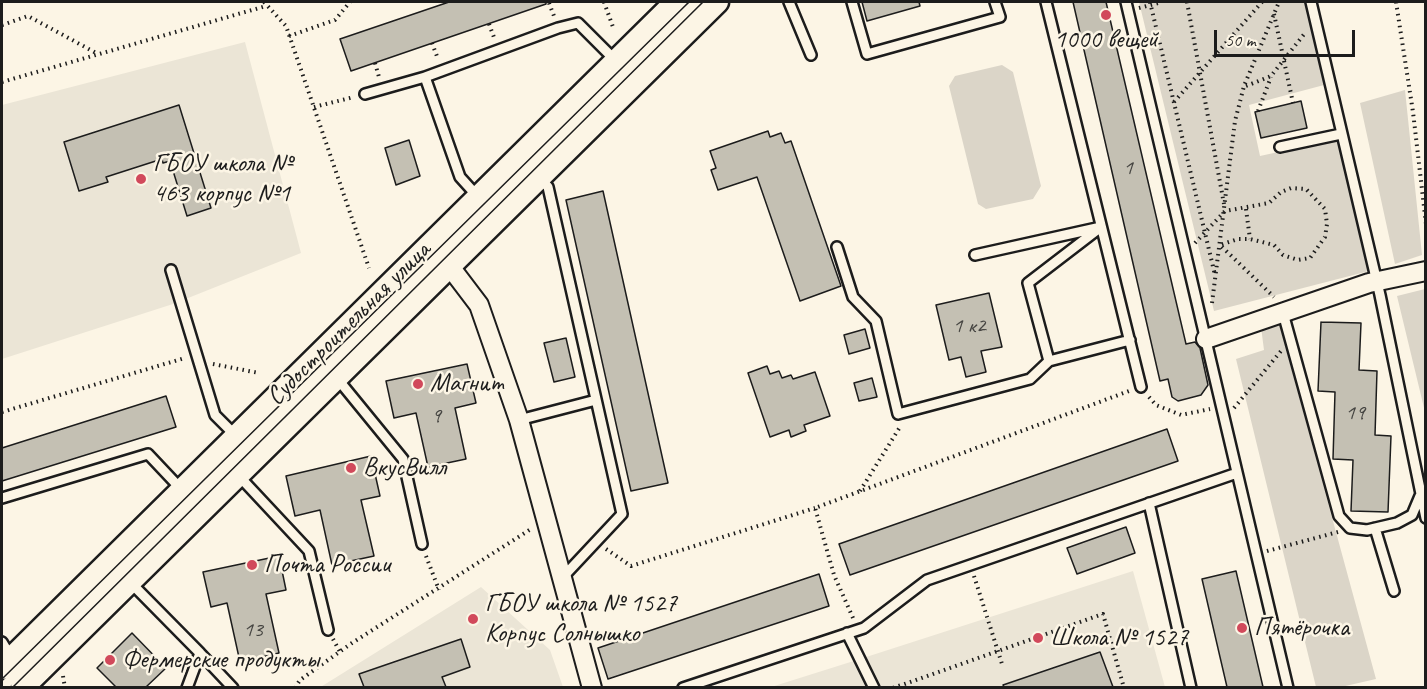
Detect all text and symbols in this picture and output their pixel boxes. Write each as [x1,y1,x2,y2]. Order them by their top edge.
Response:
marker: 1000 вещей [1099,8,1113,22]
scale bar [1217,18,1358,56]
place label: 1000 вещей [1054,24,1158,56]
text: 50 m [1225,29,1256,51]
place label: ГБОУ школа № 463 корпус №1 [153,148,292,210]
house number: 1 [1123,155,1133,181]
marker: ГБОУ школа № 463 корпус №1 [134,172,148,186]
street label: Судостроительная улица [260,235,438,413]
house number: 1 к2 [952,313,986,339]
place label: Магнит [430,368,504,400]
marker: Магнит [411,377,425,391]
house number: 19 [1345,400,1365,426]
house number: 9 [431,403,441,429]
place label: ВкусВилл [363,452,446,484]
marker: ВкусВилл [344,461,358,475]
place label: Почта России [264,549,390,581]
marker: Почта России [245,558,259,572]
place label: ГБОУ школа № 1527 Корпус Солнышко [485,588,677,650]
marker: ГБОУ школа № 1527 Корпус Солнышко [466,612,480,626]
place label: Пятёрочка [1254,612,1349,644]
house number: 13 [243,617,263,643]
marker: Пятёрочка [1235,621,1249,635]
place label: Школа № 1527 [1050,622,1188,654]
marker: Школа № 1527 [1031,631,1045,645]
place label: Фермерские продукты [122,644,319,676]
marker: Фермерские продукты [103,653,117,667]

